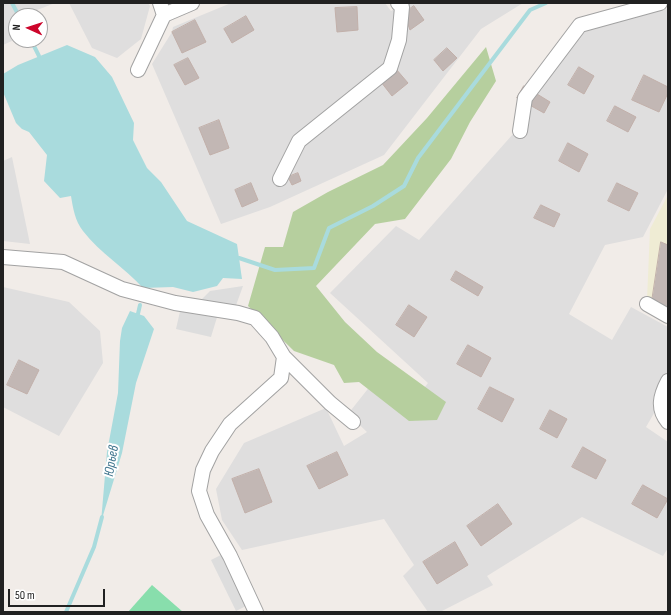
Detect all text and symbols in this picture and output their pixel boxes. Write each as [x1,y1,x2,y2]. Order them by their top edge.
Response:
north arrow [8,8,48,48]
text: N [10,24,23,31]
water label: Юрьев [101,444,123,478]
scale bar [10,581,107,607]
text: 50 m [15,588,35,603]

